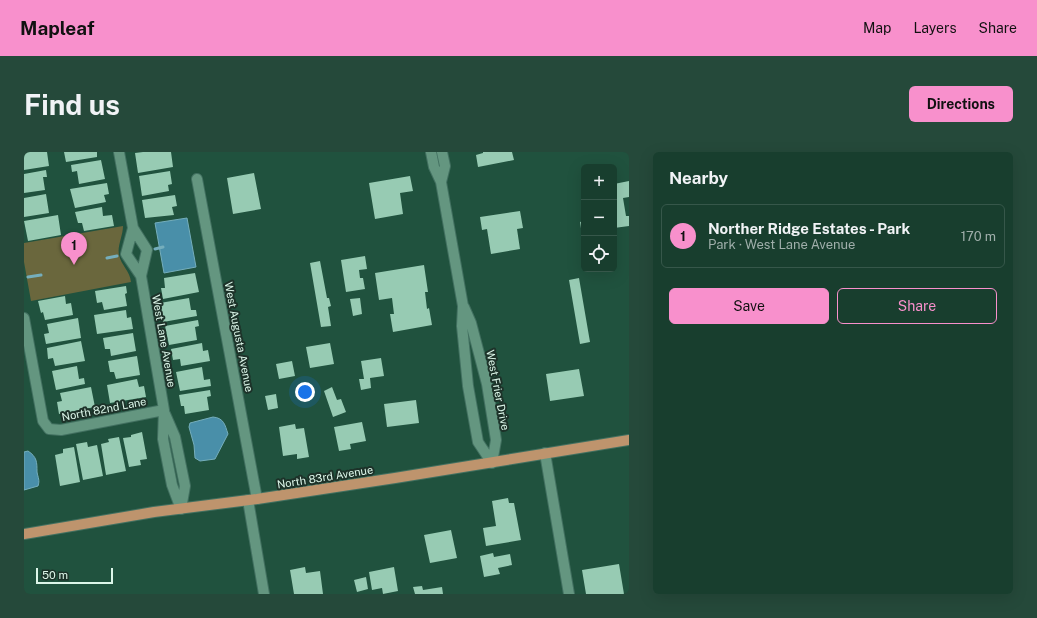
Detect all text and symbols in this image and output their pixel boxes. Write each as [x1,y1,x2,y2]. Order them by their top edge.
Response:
text: Mapleaf [20,17,94,39]
text: Map [863,20,891,36]
text: Layers [913,20,957,36]
text: Share [979,20,1017,36]
button: Directions [909,86,1013,122]
text: Find us [24,88,120,121]
map controls [581,164,617,272]
button: + [581,164,617,200]
text: Nearby [669,168,728,188]
button: − [581,200,617,236]
text: Norther Ridge Estates - Park [708,220,910,237]
text: 1 [680,229,686,244]
text: 170 m [961,229,996,244]
pin: 1 [61,232,87,265]
button: locate [581,236,617,272]
text: Park · West Lane Avenue [708,237,855,252]
street label: West Augusta Avenue [222,281,256,393]
button: Save [669,288,829,324]
button: Share [837,288,997,324]
street label: West Lane Avenue [150,294,178,388]
street label: West Frier Drive [484,349,512,431]
your location [295,382,315,402]
street label: North 82nd Lane [61,395,147,423]
street label: North 83rd Avenue [276,463,374,491]
scale bar [36,566,113,585]
text: 50 m [42,569,68,581]

